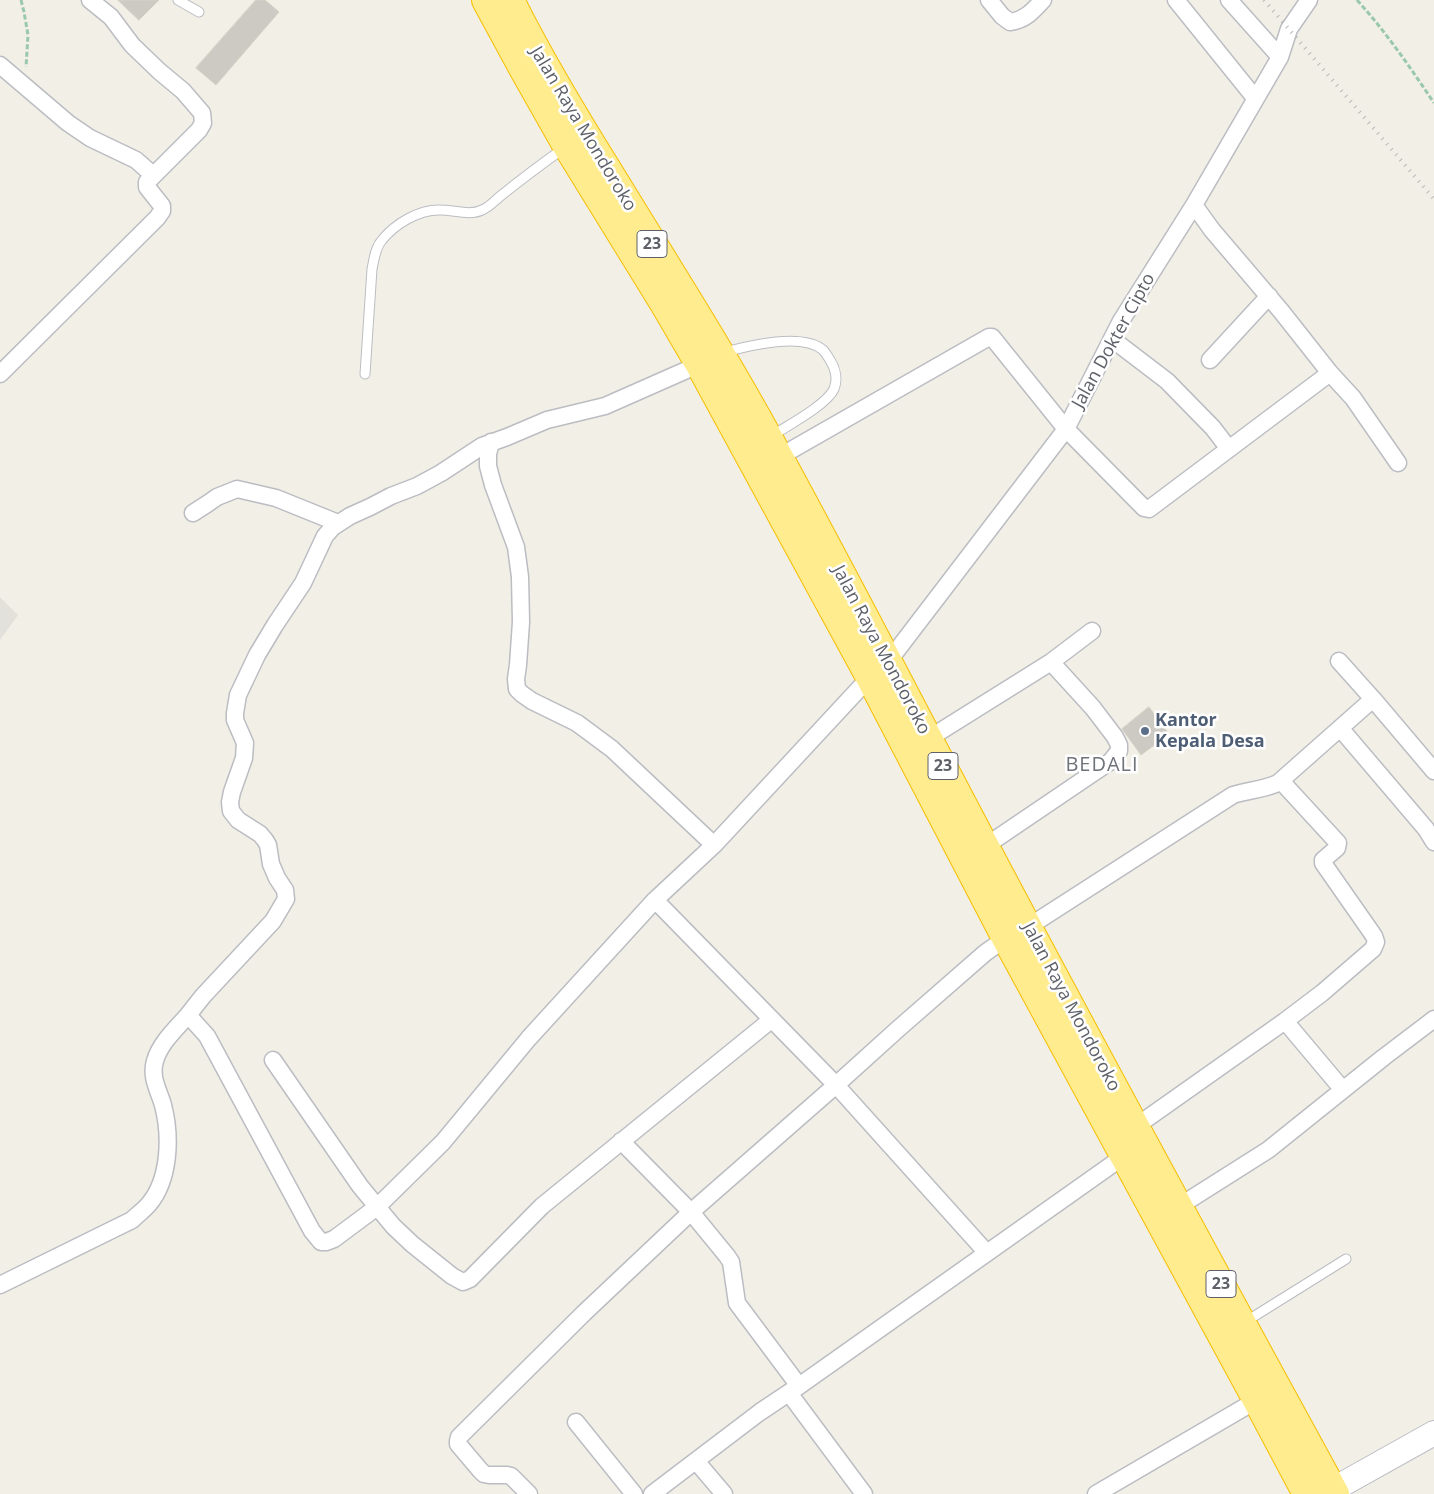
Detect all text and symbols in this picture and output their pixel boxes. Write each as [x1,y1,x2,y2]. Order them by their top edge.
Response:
street label: Jalan Raya Mondoroko [525,43,641,215]
road number: 23 [637,230,667,258]
street label: Jalan Dokter Cipto [1068,270,1160,412]
street label: Jalan Raya Mondoroko [827,562,935,738]
place label: Kantor Kepala Desa [1155,710,1265,752]
marker: Kantor Kepala Desa [1139,725,1151,737]
road number: 23 [928,752,958,779]
district label: BEDALI [1065,753,1139,777]
street label: Jalan Raya Mondoroko [1017,919,1125,1095]
road number: 23 [1206,1270,1236,1298]

